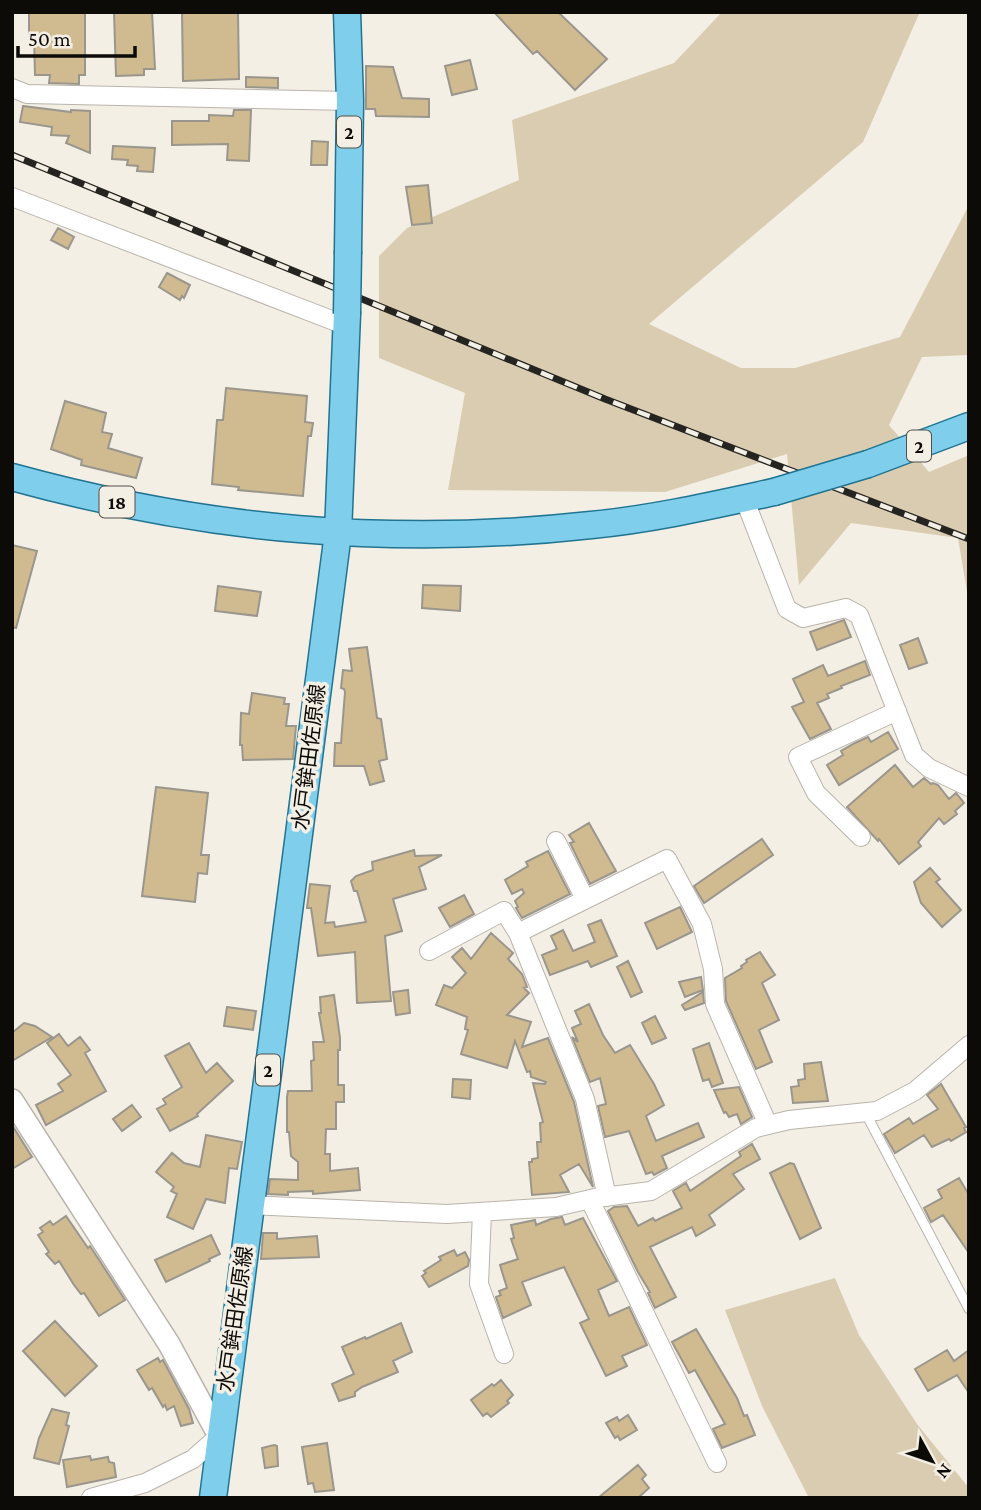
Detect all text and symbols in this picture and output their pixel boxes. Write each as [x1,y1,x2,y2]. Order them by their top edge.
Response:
scale bar [18,14,135,58]
text: 50 m [28,27,71,51]
road number: 2 [337,116,361,148]
road number: 2 [907,430,931,462]
road number: 18 [100,486,134,517]
street label: 水戸鉾田佐原線 [288,683,330,831]
road number: 2 [256,1054,280,1086]
street label: 水戸鉾田佐原線 [213,1245,257,1393]
north arrow [897,1426,967,1496]
text: N [932,1460,957,1483]

